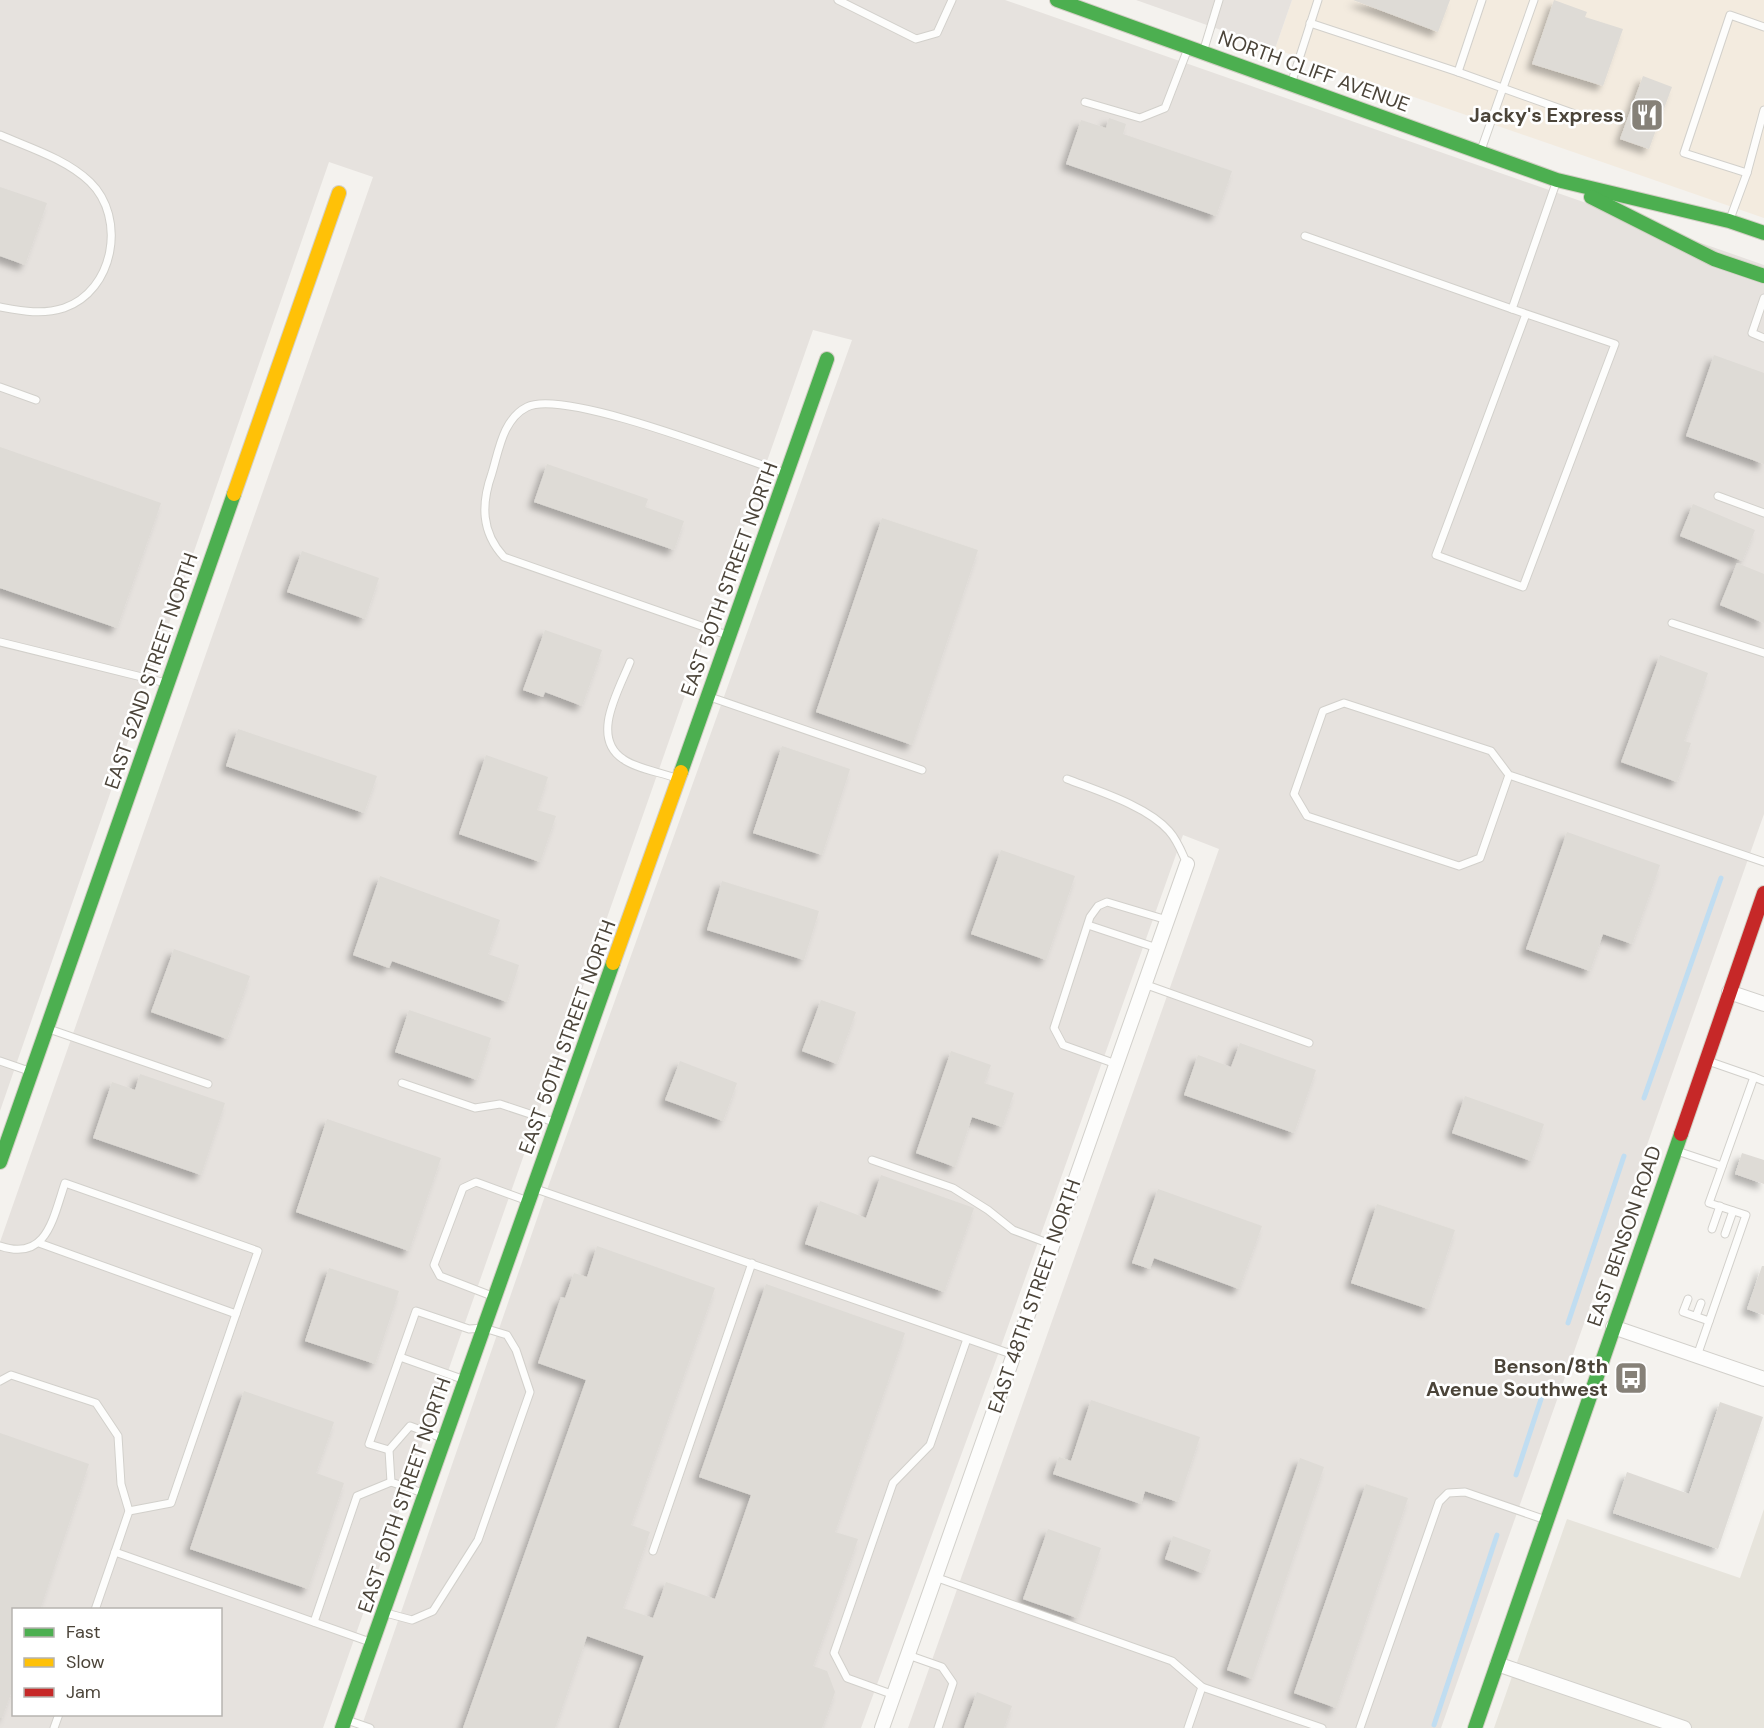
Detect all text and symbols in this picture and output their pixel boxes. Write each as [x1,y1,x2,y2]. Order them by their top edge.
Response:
street label: NORTH CLIFF AVENUE [1215,24,1413,118]
restaurant icon: Jacky's Express [1629,97,1665,133]
place label: Jacky's Express [1469,102,1624,128]
street label: EAST 50TH STREET NORTH [675,458,783,700]
street label: EAST 52ND STREET NORTH [98,549,204,793]
street label: EAST 50TH STREET NORTH [513,916,621,1158]
street label: EAST BENSON ROAD [1581,1142,1667,1330]
street label: EAST 48TH STREET NORTH [982,1176,1086,1416]
place label: Benson/8th Avenue Southwest [1426,1353,1608,1402]
bus stop icon: Benson/8th Avenue Southwest [1613,1360,1649,1396]
street label: EAST 50TH STREET NORTH [351,1374,457,1616]
legend [12,1608,222,1716]
text: Fast [66,1620,101,1644]
text: Slow [66,1650,105,1674]
text: Jam [66,1680,101,1704]

